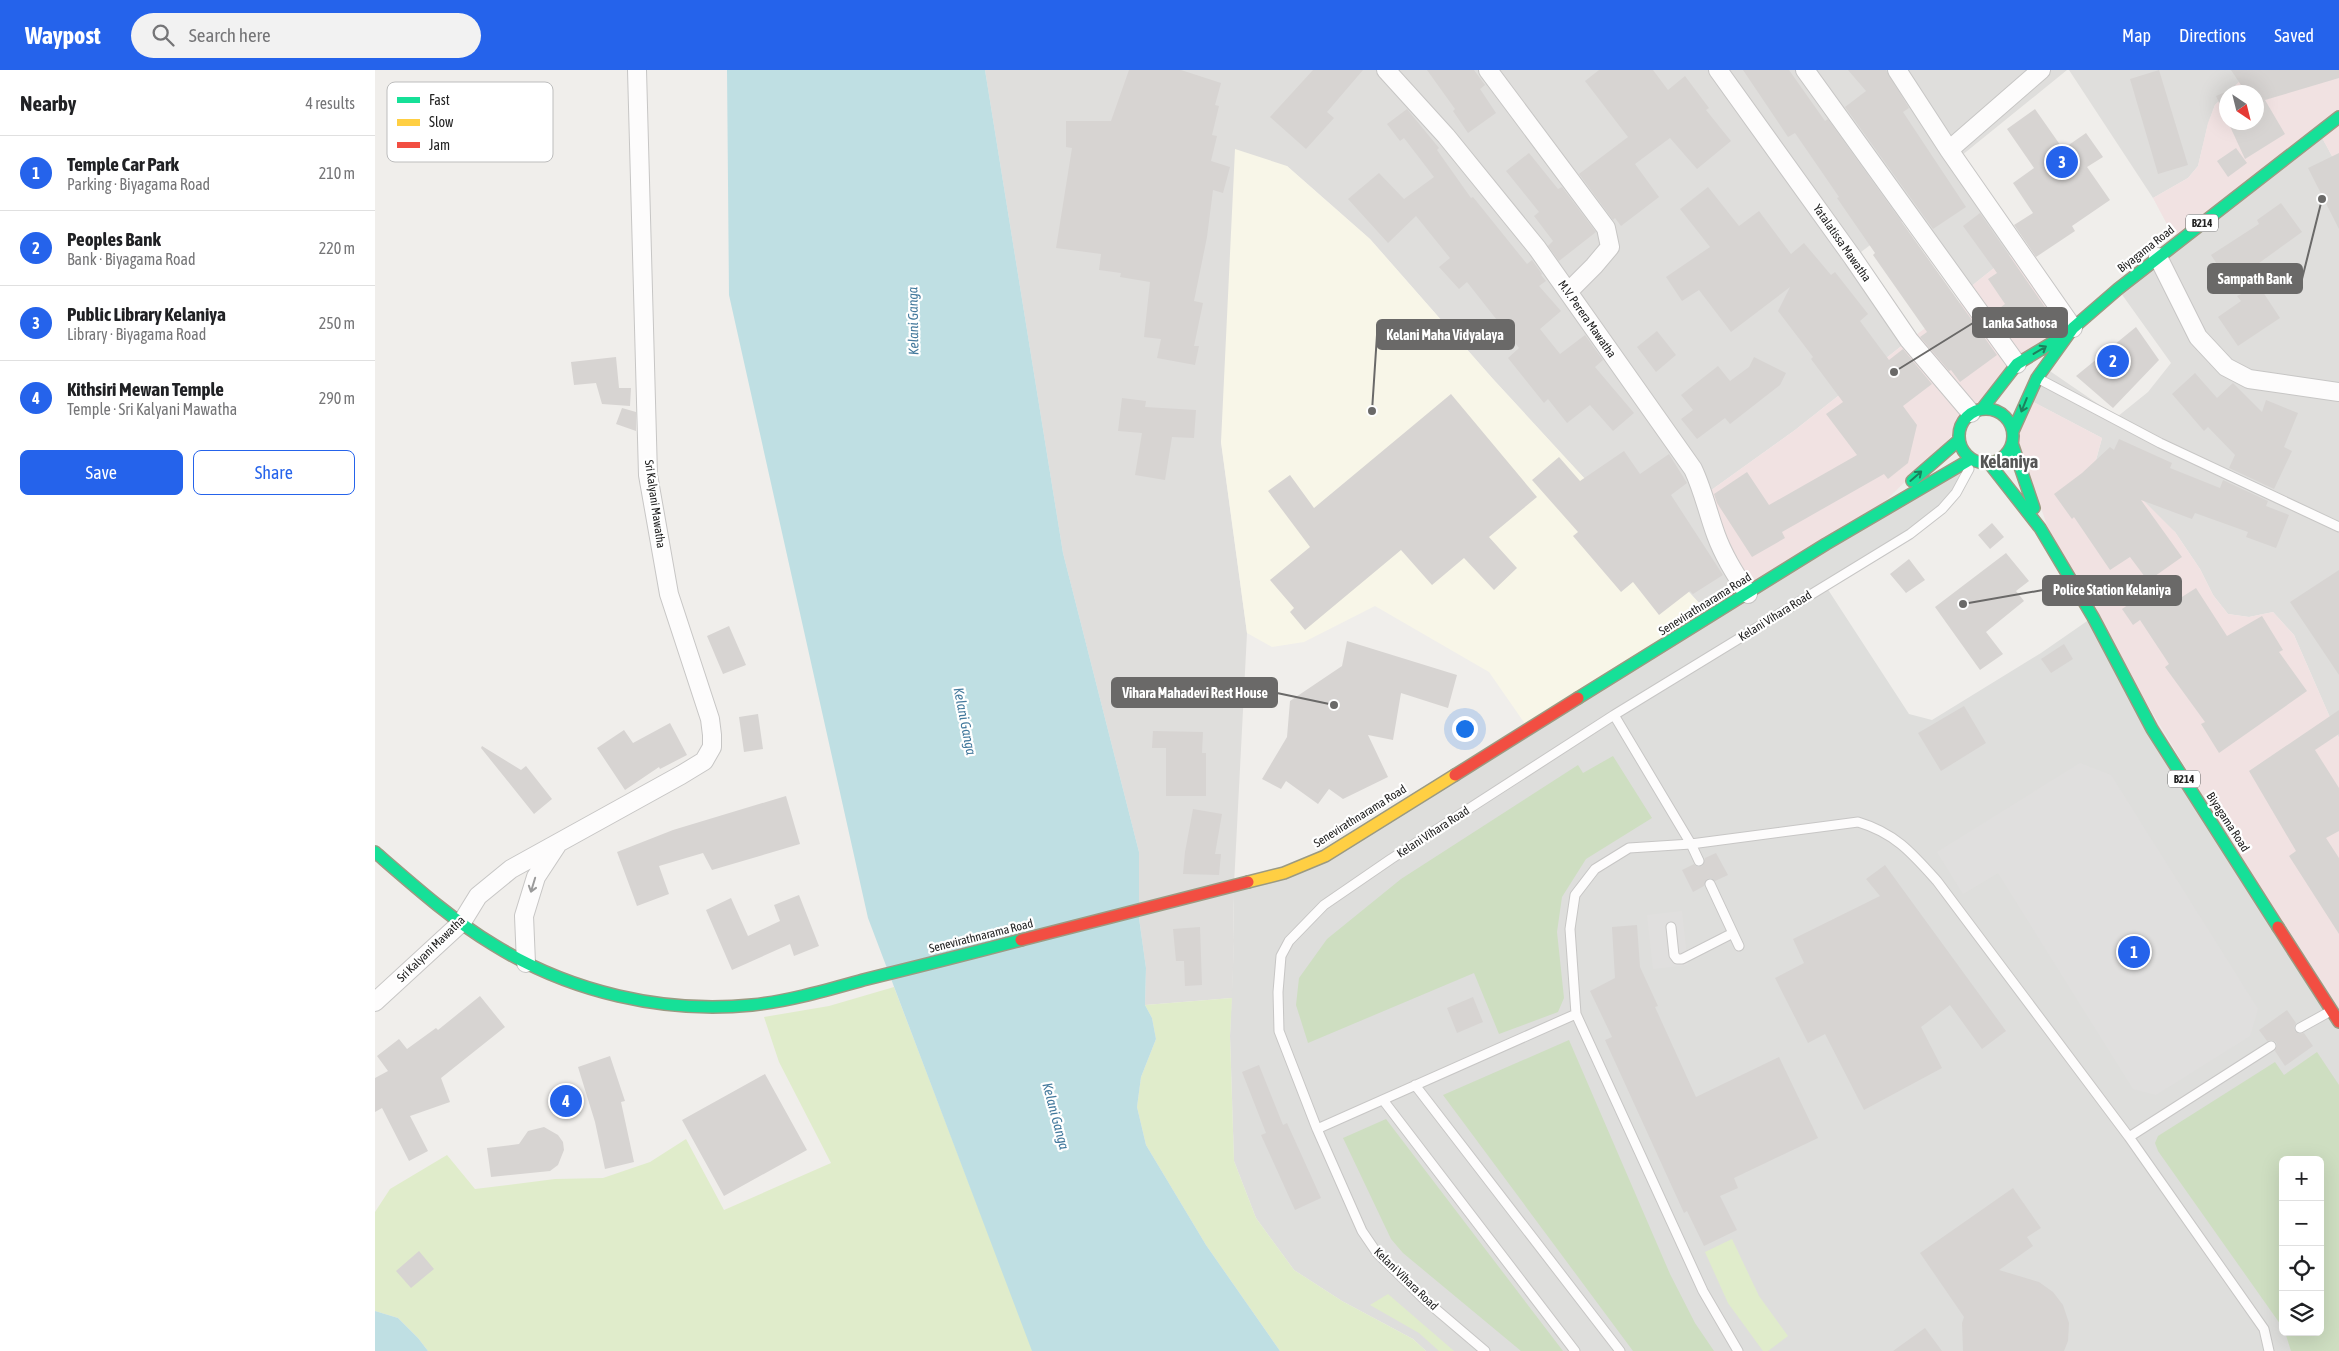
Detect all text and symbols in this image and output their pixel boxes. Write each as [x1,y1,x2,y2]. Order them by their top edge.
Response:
search box [131,13,481,58]
icon: search [149,21,177,49]
text: Waypost [25,22,101,49]
text: Search here [189,24,271,46]
text: Map [2122,25,2151,46]
text: Directions [2179,25,2246,46]
text: Saved [2274,25,2314,46]
legend [387,82,553,162]
north arrow [2219,85,2264,130]
text: Nearby [20,91,76,115]
text: Fast [429,92,450,108]
text: 4 results [305,94,355,112]
text: Slow [429,114,454,130]
text: Jam [429,137,450,153]
pin: 3 [2046,143,2078,181]
text: Temple Car Park [67,153,179,175]
text: 1 [32,164,40,182]
text: 210 m [319,164,355,182]
text: Parking · Biyagama Road [67,175,210,193]
street label: Yatalatissa Mawatha [1810,202,1874,284]
road number: B214 [2186,214,2218,232]
street label: Biyagama Road [2115,223,2177,275]
text: Peoples Bank [67,228,161,250]
text: 2 [32,239,40,257]
text: 220 m [319,239,355,257]
text: Bank · Biyagama Road [67,250,195,268]
callout: Sampath Bank [2208,264,2302,293]
text: Sampath Bank [2218,271,2293,287]
street label: M.V. Perera Mawatha [1555,278,1619,360]
water label: Kelani Ganga [904,286,922,355]
text: Public Library Kelaniya [67,303,226,325]
callout: Lanka Sathosa [1973,308,2067,337]
text: 3 [32,314,40,332]
text: 250 m [319,314,355,332]
text: Lanka Sathosa [1983,315,2058,331]
callout: Kelani Maha Vidyalaya [1377,320,1514,349]
text: Library · Biyagama Road [67,325,206,343]
text: Kelani Maha Vidyalaya [1386,327,1504,343]
pin: 2 [2097,342,2129,380]
one-way arrow [2033,345,2047,355]
text: Kithsiri Mewan Temple [67,378,224,400]
text: 4 [32,389,40,407]
text: 290 m [319,389,355,407]
one-way arrow [2018,397,2027,412]
text: Temple · Sri Kalyani Mawatha [67,400,237,418]
button: Save [20,450,183,495]
button: Share [193,450,355,495]
district label: Kelaniya [1980,451,2038,472]
street label: Sri Kalyani Mawatha [642,459,668,549]
one-way arrow [1910,471,1923,482]
street label: Senevirathnarama Road [1656,570,1754,638]
callout: Police Station Kelaniya [2043,576,2181,605]
text: Police Station Kelaniya [2053,582,2171,598]
street label: Kelani Vihara Road [1736,588,1814,644]
callout: Vihara Mahadevi Rest House [1112,678,1277,707]
text: Vihara Mahadevi Rest House [1121,685,1268,701]
water label: Kelani Ganga [951,686,979,757]
your location [1452,716,1478,742]
road number: B214 [2168,771,2200,788]
street label: Senevirathnarama Road [1311,782,1409,850]
street label: Biyagama Road [2204,790,2252,854]
street label: Kelani Vihara Road [1394,803,1472,861]
one-way arrow [528,876,538,892]
street label: Sri Kalyani Mawatha [394,913,468,985]
street label: Senevirathnarama Road [928,916,1034,956]
pin: 1 [2118,933,2150,971]
water label: Kelani Ganga [1039,1081,1073,1152]
pin: 4 [550,1082,582,1120]
map controls [2279,1156,2324,1336]
button: + [2279,1156,2324,1201]
button: − [2279,1201,2324,1246]
street label: Kelani Vihara Road [1371,1245,1441,1313]
button: locate [2279,1246,2324,1291]
button: layers [2279,1291,2324,1336]

